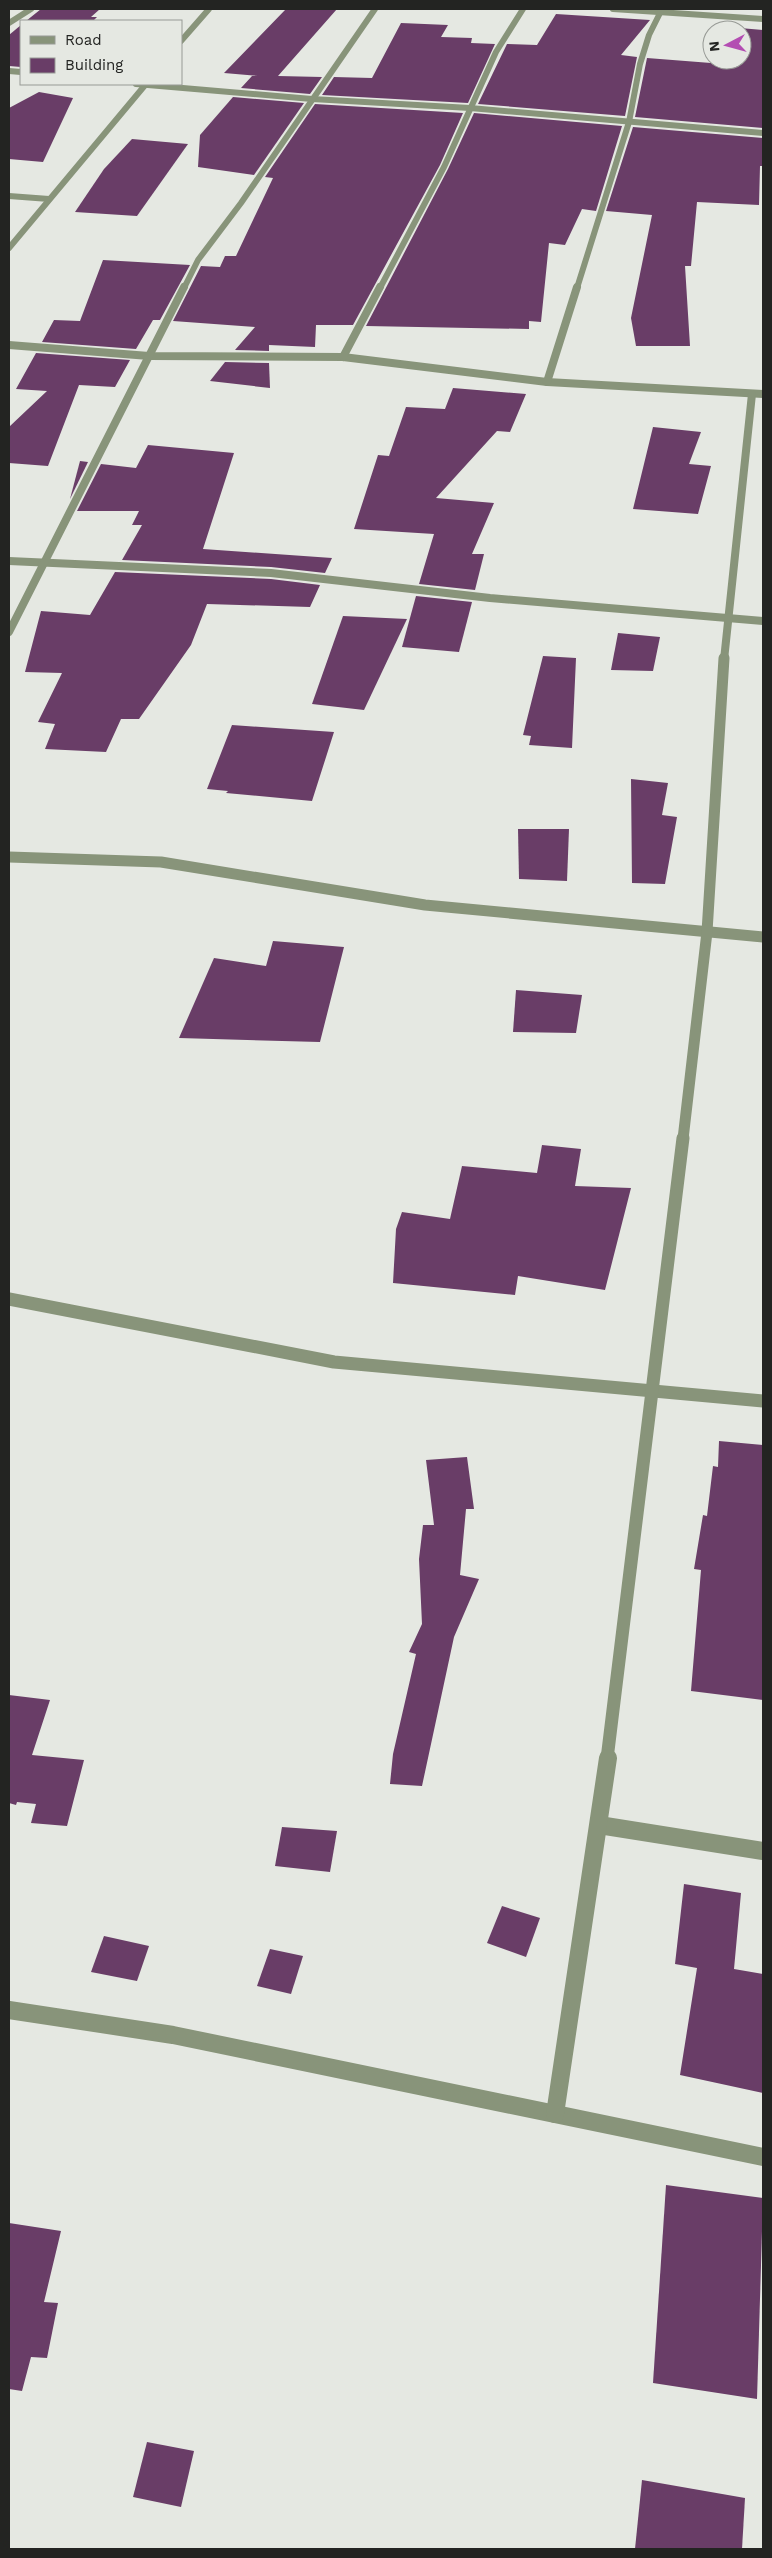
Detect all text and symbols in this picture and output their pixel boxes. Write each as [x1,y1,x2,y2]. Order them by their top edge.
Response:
legend [20,20,182,85]
north arrow [702,20,752,70]
text: Road [65,31,102,49]
text: N [706,40,723,52]
text: Building [65,56,123,74]

